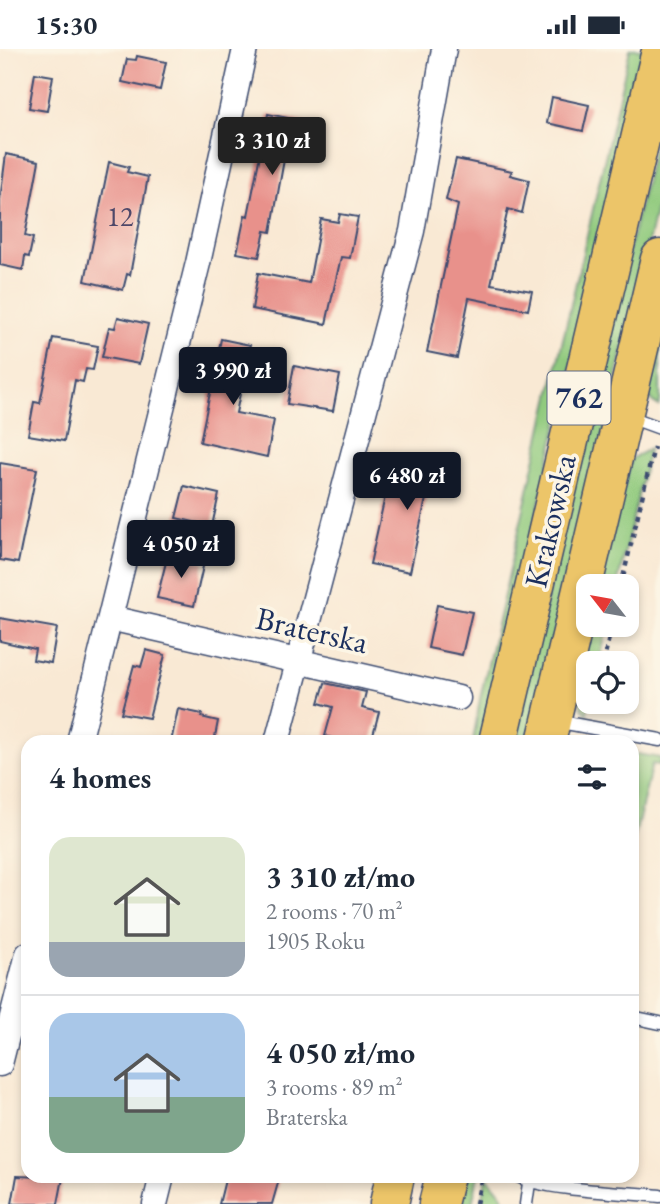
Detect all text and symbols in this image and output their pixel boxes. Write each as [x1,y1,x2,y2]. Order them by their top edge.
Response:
text: 15:30 [35,8,97,42]
pin: 3 310 zł [200,117,344,177]
text: 3 310 zł [234,125,310,155]
house number: 12 [107,198,134,234]
pin: 3 990 zł [161,347,305,407]
text: 3 990 zł [195,355,271,385]
road number: 762 [548,371,610,425]
street label: Krakowska [514,450,586,592]
pin: 6 480 zł [335,453,479,512]
text: 6 480 zł [369,460,445,490]
pin: 4 050 zł [109,521,253,580]
text: 4 050 zł [143,528,219,558]
north arrow [576,574,639,637]
map controls [576,574,639,714]
street label: Braterska [252,597,372,663]
button: locate [576,651,639,714]
text: 4 homes [49,758,151,797]
icon: filters [573,758,611,796]
text: 3 310 zł/mo [266,857,415,896]
icon: home [105,865,189,949]
text: 2 rooms · 70 m² [266,896,403,926]
text: 1905 Roku [266,926,365,956]
text: 4 050 zł/mo [266,1033,415,1072]
icon: home [105,1041,189,1125]
text: 3 rooms · 89 m² [266,1072,403,1102]
text: Braterska [266,1102,348,1132]

